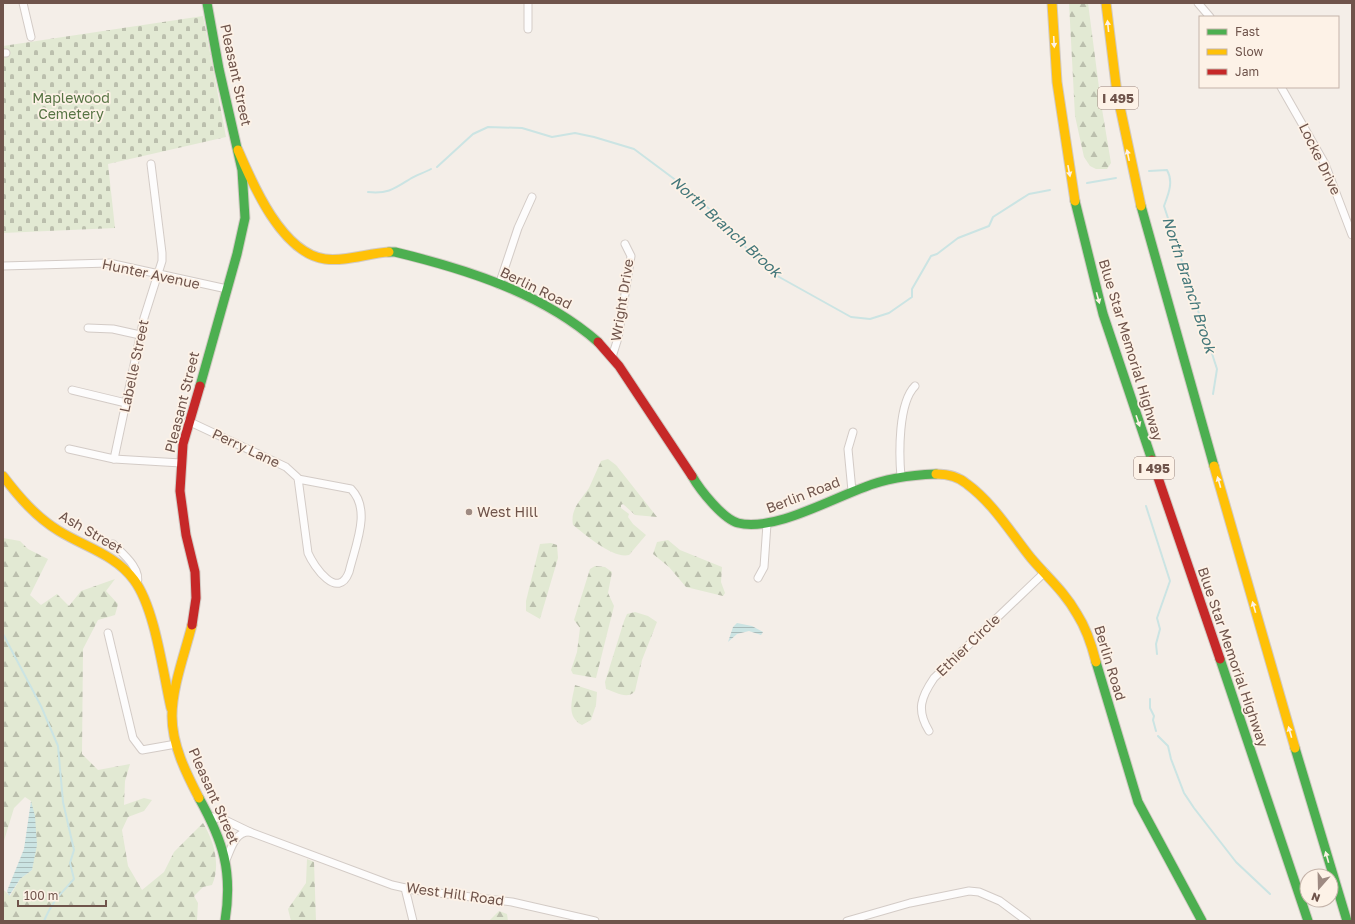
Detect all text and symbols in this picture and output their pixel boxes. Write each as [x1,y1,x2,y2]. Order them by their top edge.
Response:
legend [1199,16,1339,88]
one-way arrow [1105,20,1111,32]
street label: Pleasant Street [217,22,256,127]
text: Fast [1235,24,1260,39]
one-way arrow [1051,36,1057,49]
text: Slow [1235,44,1263,59]
text: Jam [1235,64,1259,79]
road number: I 495 [1098,87,1138,109]
park label: Maplewood Cemetery [32,89,110,122]
street label: Locke Drive [1296,120,1345,197]
one-way arrow [1125,148,1131,161]
one-way arrow [1066,165,1072,177]
water label: North Branch Brook [668,172,787,282]
water label: North Branch Brook [1159,214,1221,357]
street label: Hunter Avenue [101,255,202,292]
street label: Wright Drive [607,257,636,342]
street label: Blue Star Memorial Highway [1096,257,1167,443]
street label: Berlin Road [498,263,575,312]
one-way arrow [1095,292,1101,304]
street label: Labelle Street [115,318,152,414]
street label: Pleasant Street [161,349,202,454]
one-way arrow [1135,416,1141,428]
street label: Perry Lane [210,425,283,471]
road number: I 495 [1134,457,1174,479]
street label: Berlin Road [764,473,842,516]
one-way arrow [1215,476,1221,489]
place label: West Hill [477,503,538,520]
street label: Ash Street [57,507,126,556]
marker: West Hill [464,507,474,517]
street label: Blue Star Memorial Highway [1195,565,1272,749]
one-way arrow [1251,601,1257,613]
street label: Ethier Circle [932,610,1003,679]
street label: Berlin Road [1091,623,1130,702]
one-way arrow [1287,726,1293,738]
street label: Pleasant Street [186,745,243,847]
one-way arrow [1324,851,1330,863]
north arrow [1299,868,1339,908]
street label: West Hill Road [405,878,505,909]
scale bar [18,882,106,908]
text: 100 m [24,888,58,903]
text: N [1309,890,1322,905]

